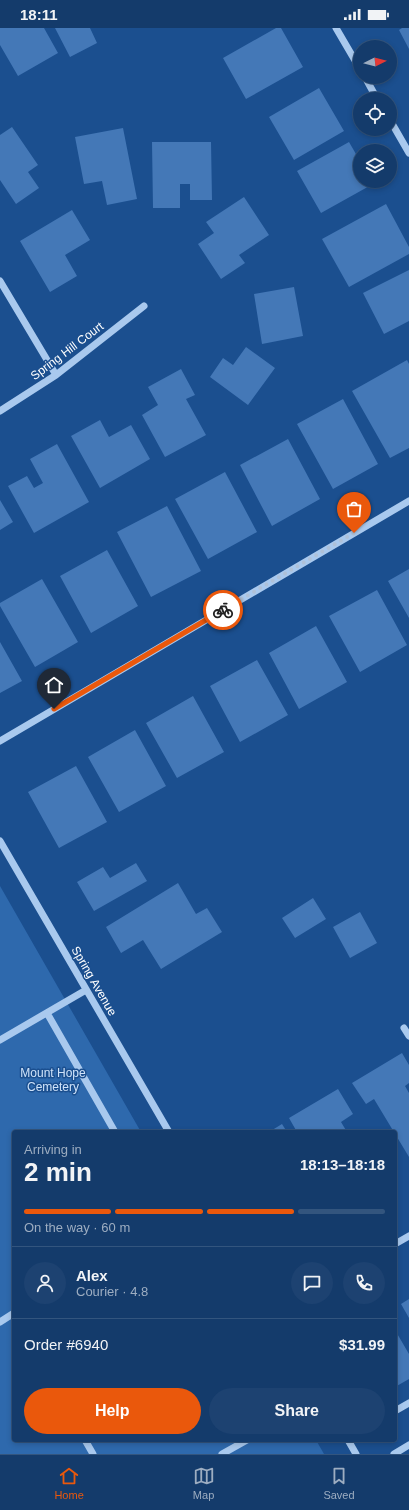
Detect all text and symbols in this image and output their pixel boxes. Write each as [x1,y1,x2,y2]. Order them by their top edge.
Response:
text: 18:11 [20,6,58,23]
north arrow [353,40,397,84]
map controls [353,40,397,188]
button: locate [353,92,397,136]
button: layers [353,144,397,188]
street label: Spring Hill Court [28,319,107,383]
pin [337,492,371,533]
icon: bag [343,498,365,520]
courier [203,590,243,630]
icon: bike [212,599,234,621]
pin [37,668,71,709]
icon: home [43,674,65,696]
street label: Spring Avenue [68,944,120,1018]
park label: Mount Hope Cemetery [20,1066,86,1094]
text: Arriving in [24,1142,82,1157]
text: 18:13–18:18 [300,1156,385,1173]
text: 2 min [24,1157,92,1187]
text: On the way · 60 m [24,1220,130,1235]
button: person [24,1262,66,1304]
button: chat [291,1262,333,1304]
button: phone [343,1262,385,1304]
text: Alex [76,1267,108,1284]
text: Courier · 4.8 [76,1284,148,1299]
text: Order #6940 [24,1336,108,1353]
text: $31.99 [339,1336,385,1353]
button: Help [24,1388,201,1434]
button: Share [209,1388,385,1434]
tab: Home [54,1465,84,1501]
tab: Map [193,1465,215,1501]
tab: Saved [323,1465,355,1501]

